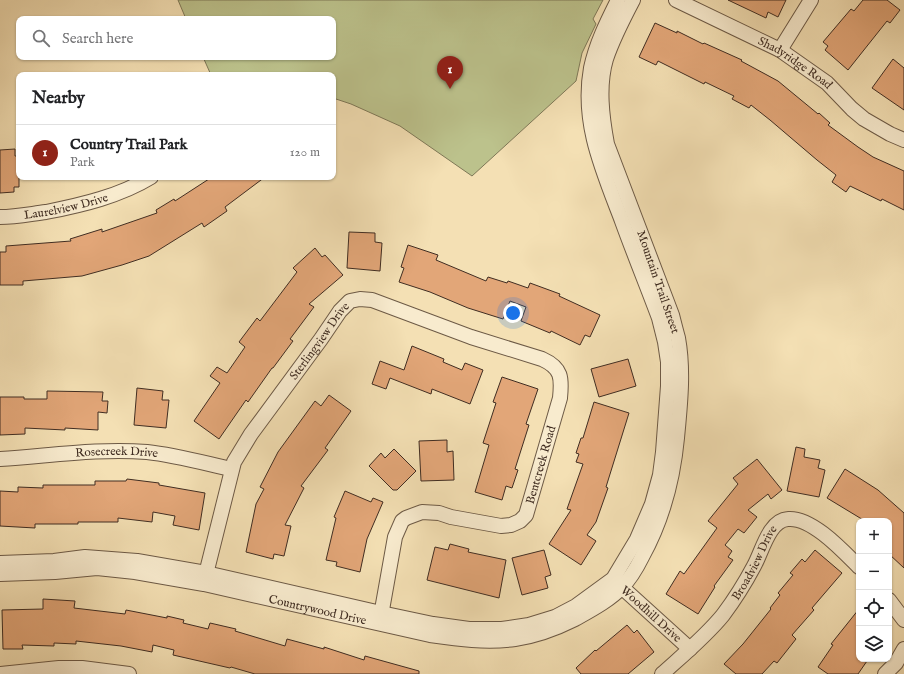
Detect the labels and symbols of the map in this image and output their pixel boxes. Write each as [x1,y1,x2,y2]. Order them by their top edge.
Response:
street label: Shadyridge Road [756,33,836,92]
pin: 1 [437,56,463,89]
street label: Laurelview Drive [23,189,110,223]
street label: Mountain Trail Street [633,228,683,336]
street label: Sterlingview Drive [286,298,353,383]
your location [503,303,523,323]
street label: Bentcreek Road [523,424,559,506]
street label: Rosecreek Drive [75,443,159,461]
street label: Broadview Drive [728,521,780,603]
street label: Woodhill Drive [618,583,685,646]
street label: Countrywood Drive [267,591,368,628]

